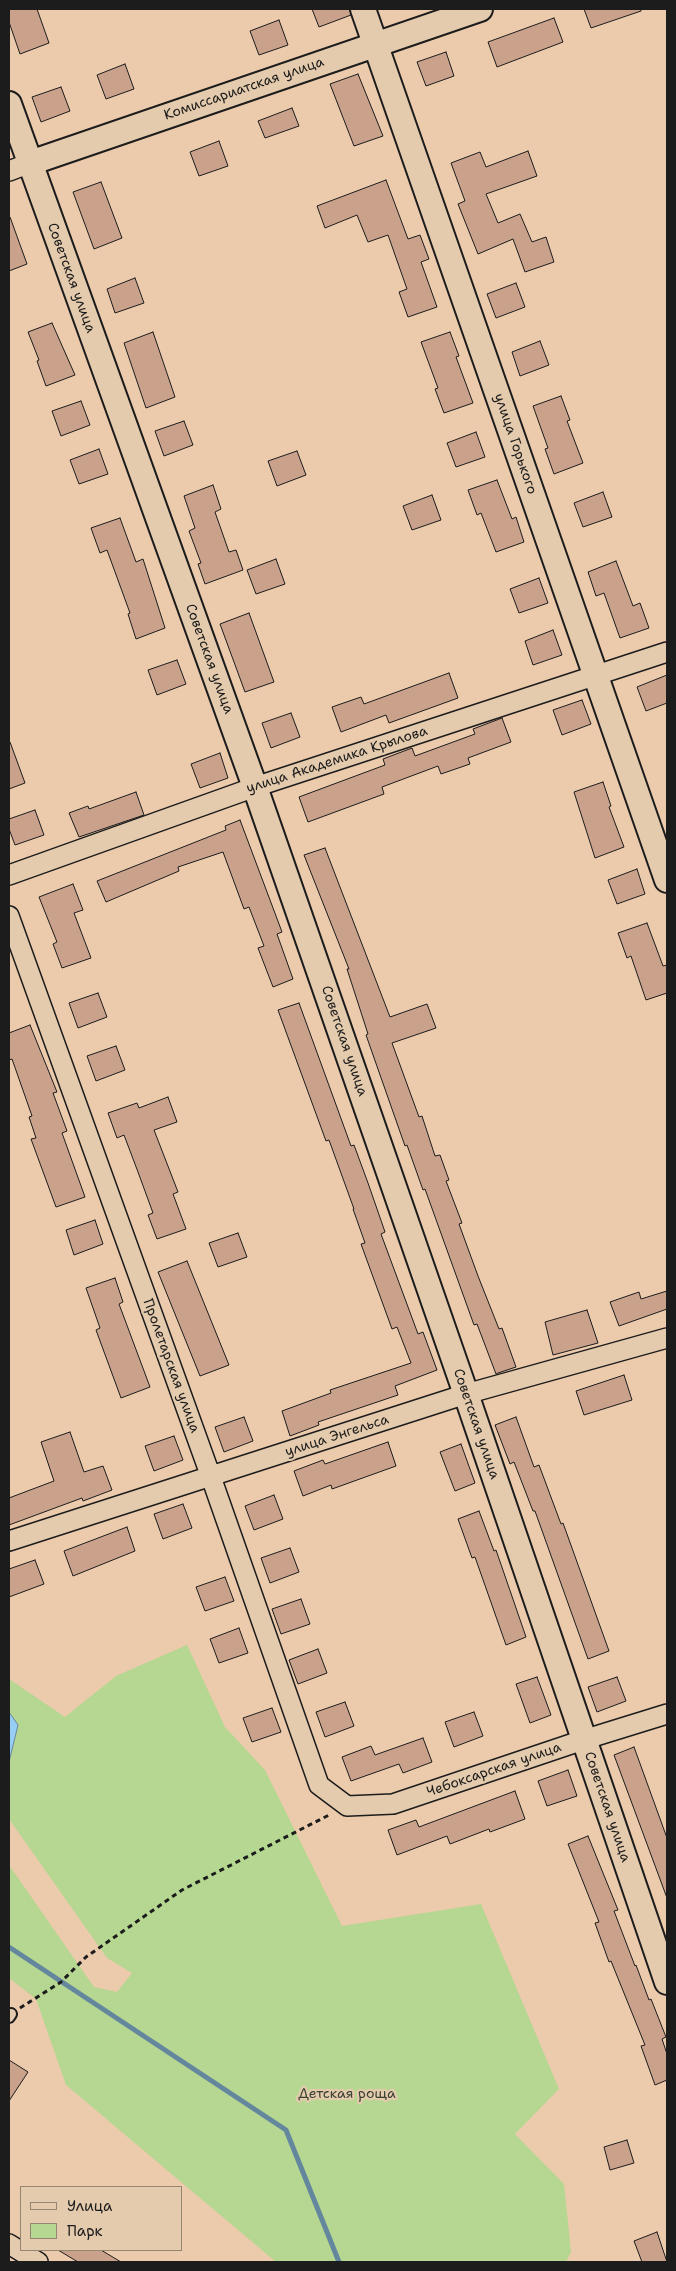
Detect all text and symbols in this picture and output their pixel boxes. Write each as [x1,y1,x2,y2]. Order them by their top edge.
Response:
street label: Комиссариатская улица [162,54,326,124]
street label: Советская улица [43,221,99,335]
street label: улица Горького [490,391,540,497]
street label: Советская улица [181,602,237,716]
street label: улица Академика Крылова [244,723,430,797]
street label: Советская улица [317,984,371,1098]
street label: Пролетарская улица [139,1297,203,1435]
street label: Советская улица [449,1367,503,1481]
street label: улица Энгельса [283,1411,391,1461]
street label: Чебоксарская улица [425,1739,563,1801]
street label: Советская улица [580,1750,634,1864]
park label: Детская роща [298,2086,396,2102]
legend [20,2186,182,2251]
text: Улица [67,2196,112,2216]
text: Парк [67,2221,103,2241]

